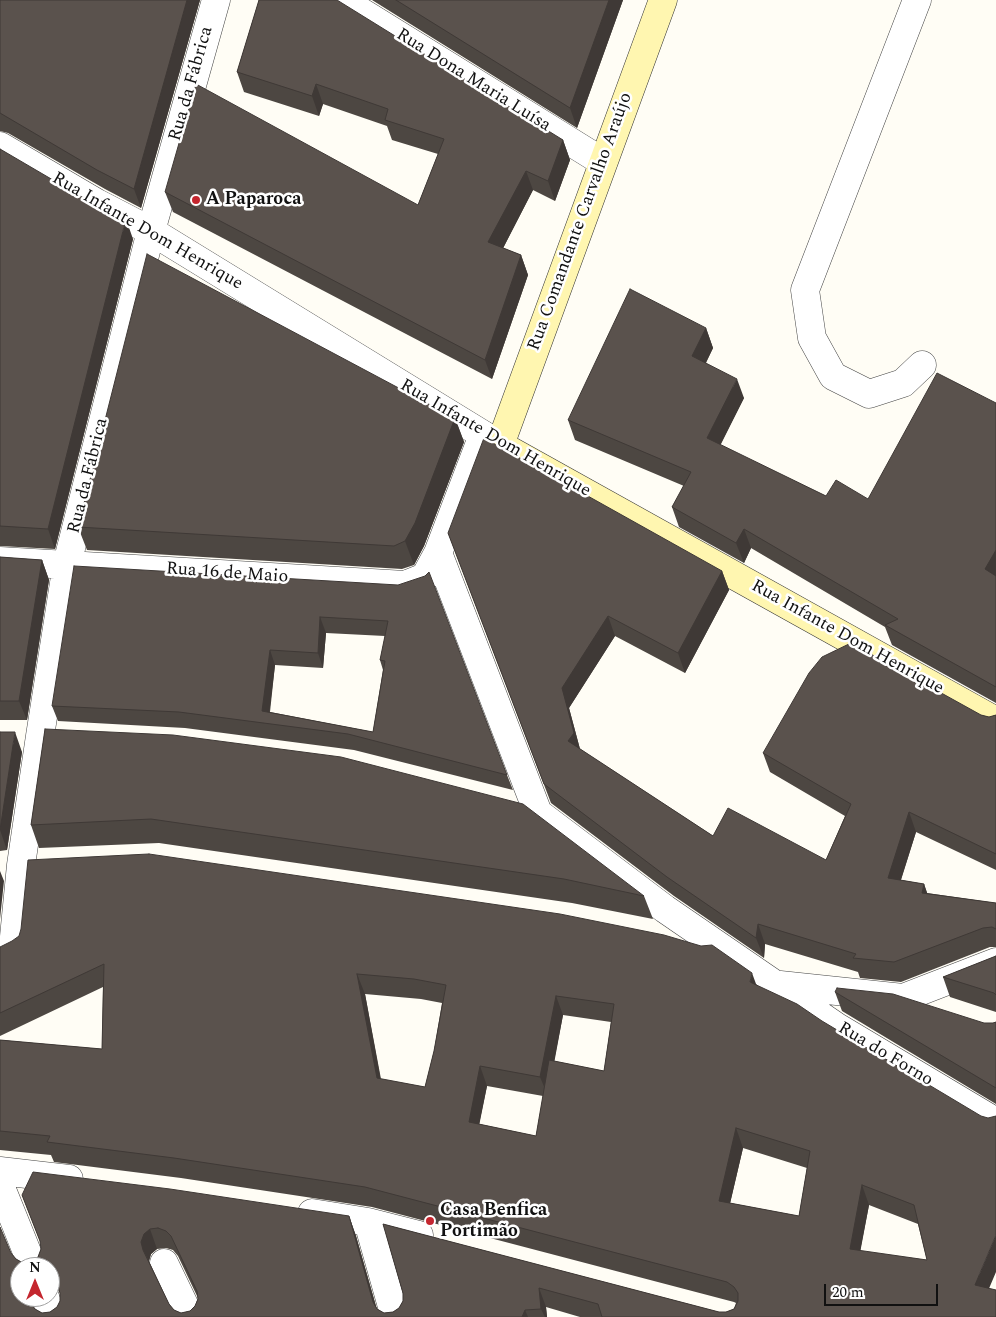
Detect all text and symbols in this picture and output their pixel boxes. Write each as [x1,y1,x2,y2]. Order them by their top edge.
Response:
street label: Rua da Fábrica [165,24,219,144]
street label: Rua Dona Maria Luísa [392,25,554,137]
street label: Rua Comandante Carvalho Araújo [524,90,638,354]
street label: Rua Infante Dom Henrique [48,168,246,296]
place label: A Paparoca [206,189,301,211]
marker: A Paparoca [190,194,202,206]
street label: Rua Infante Dom Henrique [396,375,594,503]
street label: Rua da Fábrica [64,416,114,536]
street label: Rua 16 de Maio [165,559,289,589]
street label: Rua Infante Dom Henrique [747,576,947,700]
street label: Rua do Forno [834,1018,936,1092]
place label: Casa Benfica Portimão [440,1200,547,1242]
marker: Casa Benfica Portimão [424,1215,436,1227]
north arrow [10,1257,60,1307]
text: N [29,1257,41,1278]
scale bar [826,1274,940,1306]
text: 20 m [832,1281,864,1304]

